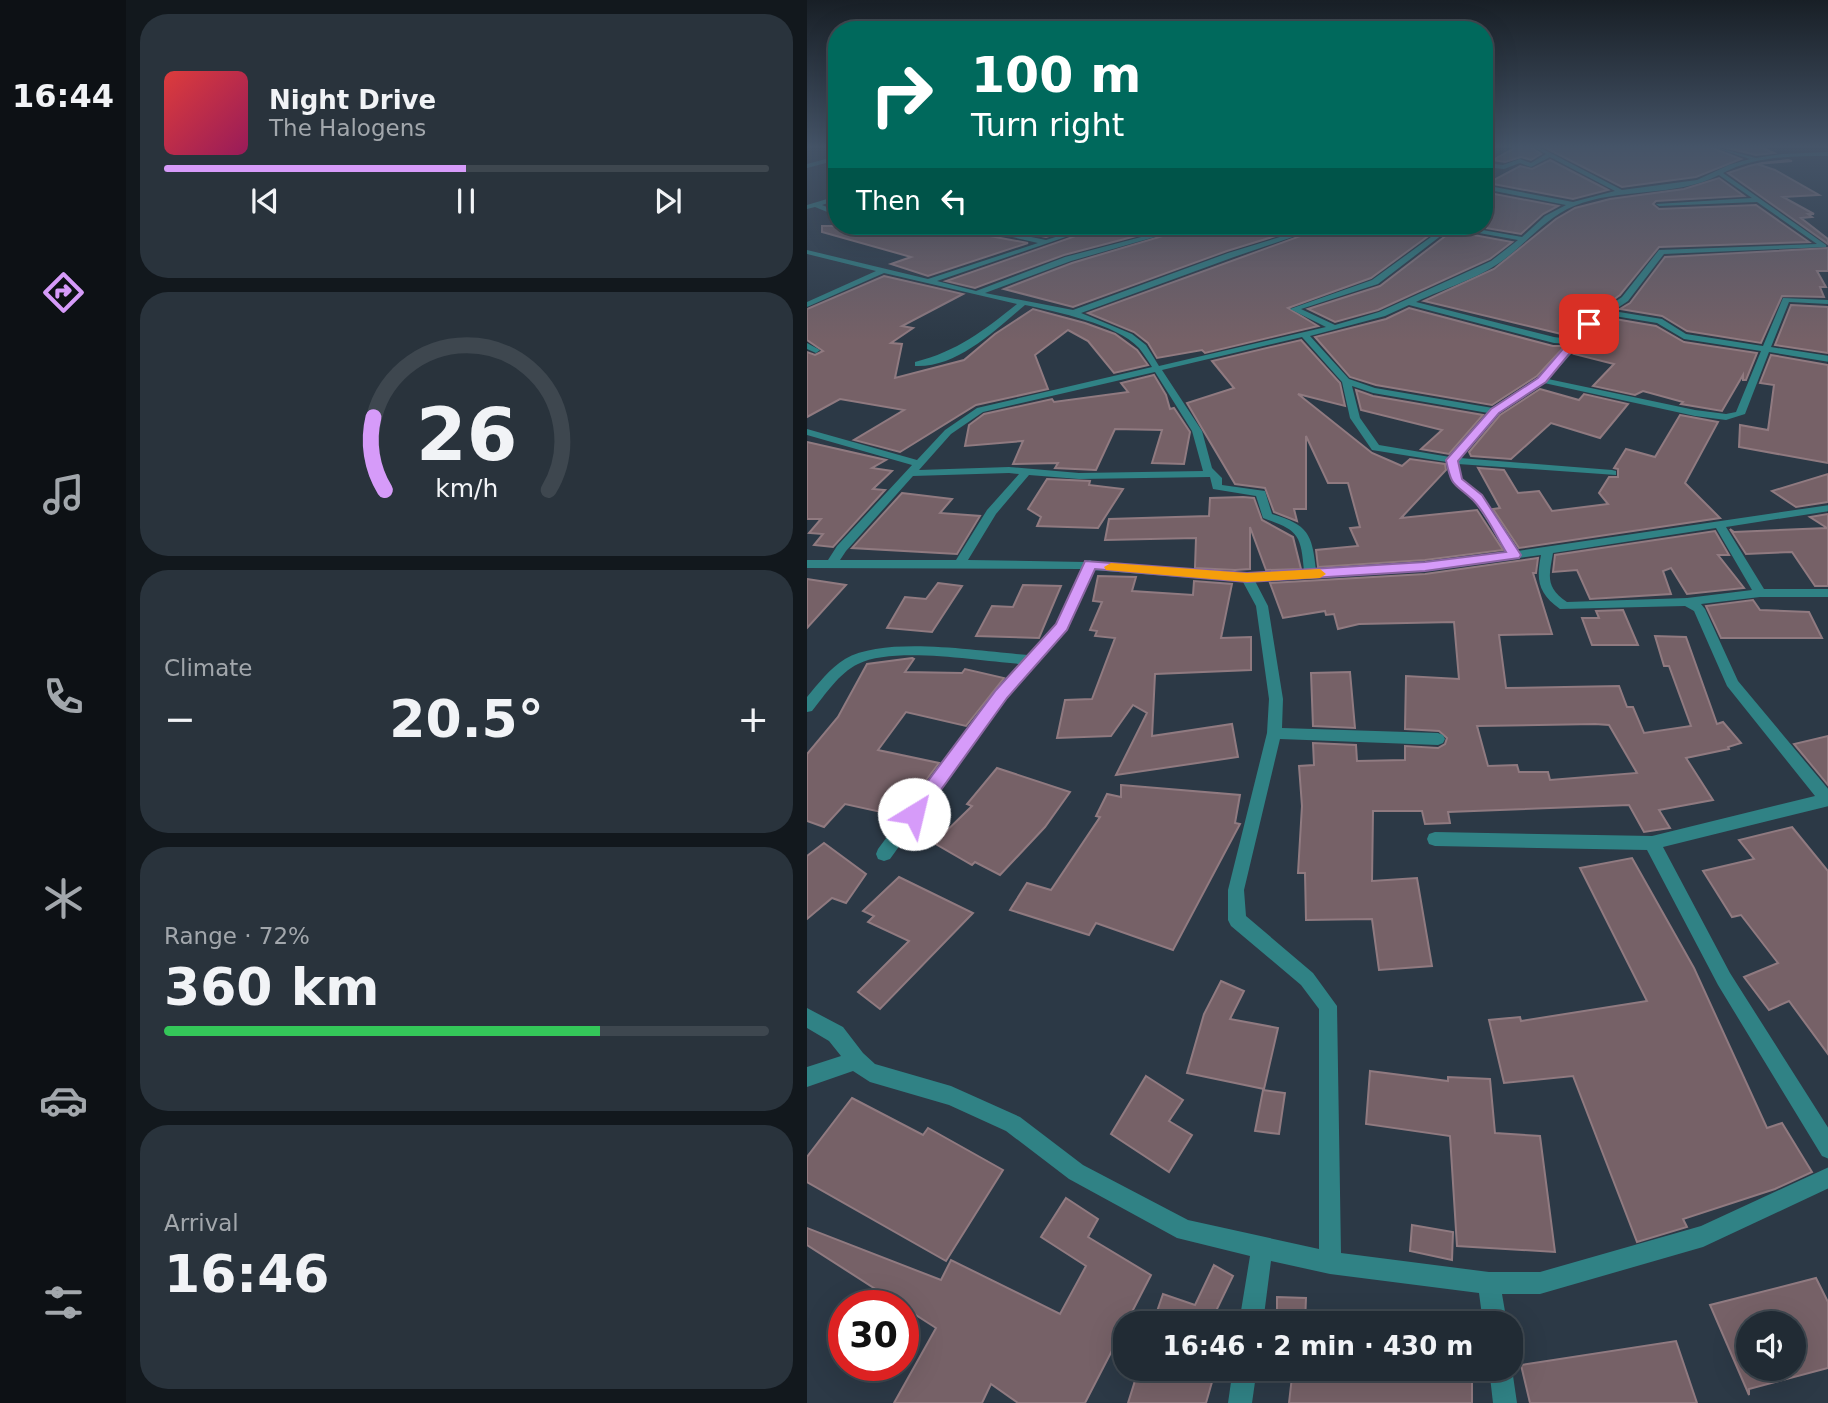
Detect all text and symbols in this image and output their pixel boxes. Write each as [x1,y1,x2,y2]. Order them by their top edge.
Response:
text: 100 m [971,47,1141,104]
icon: right [856,49,947,140]
text: 16:44 [12,77,114,115]
text: Night Drive [269,85,436,115]
text: Turn right [971,106,1124,144]
text: The Halogens [269,115,426,141]
icon: previous [246,182,284,220]
icon: pause [447,182,485,220]
icon: next [649,182,687,220]
icon: left [935,182,973,220]
text: Then [856,186,921,216]
icon: directions [39,268,88,317]
pin [1559,294,1619,354]
icon: arrive [1570,305,1608,343]
text: 26 [416,392,517,477]
icon: music [39,470,88,519]
text: km/h [435,473,498,502]
text: Climate [164,655,253,681]
icon: phone [39,672,88,721]
text: 20.5° [389,689,544,749]
text: − [164,697,196,741]
text: + [737,697,769,741]
position arrow [877,777,951,851]
icon: climate [39,874,88,923]
text: Range · 72% [164,923,310,949]
text: 360 km [164,957,379,1017]
icon: car [39,1076,88,1125]
text: Arrival [164,1210,239,1236]
text: 16:46 [164,1244,330,1304]
icon: filters [39,1278,88,1327]
speed limit sign: 30 [828,1290,919,1381]
map controls [1736,1311,1806,1381]
button: sound [1736,1311,1806,1381]
text: 16:46 · 2 min · 430 m [1163,1331,1473,1361]

